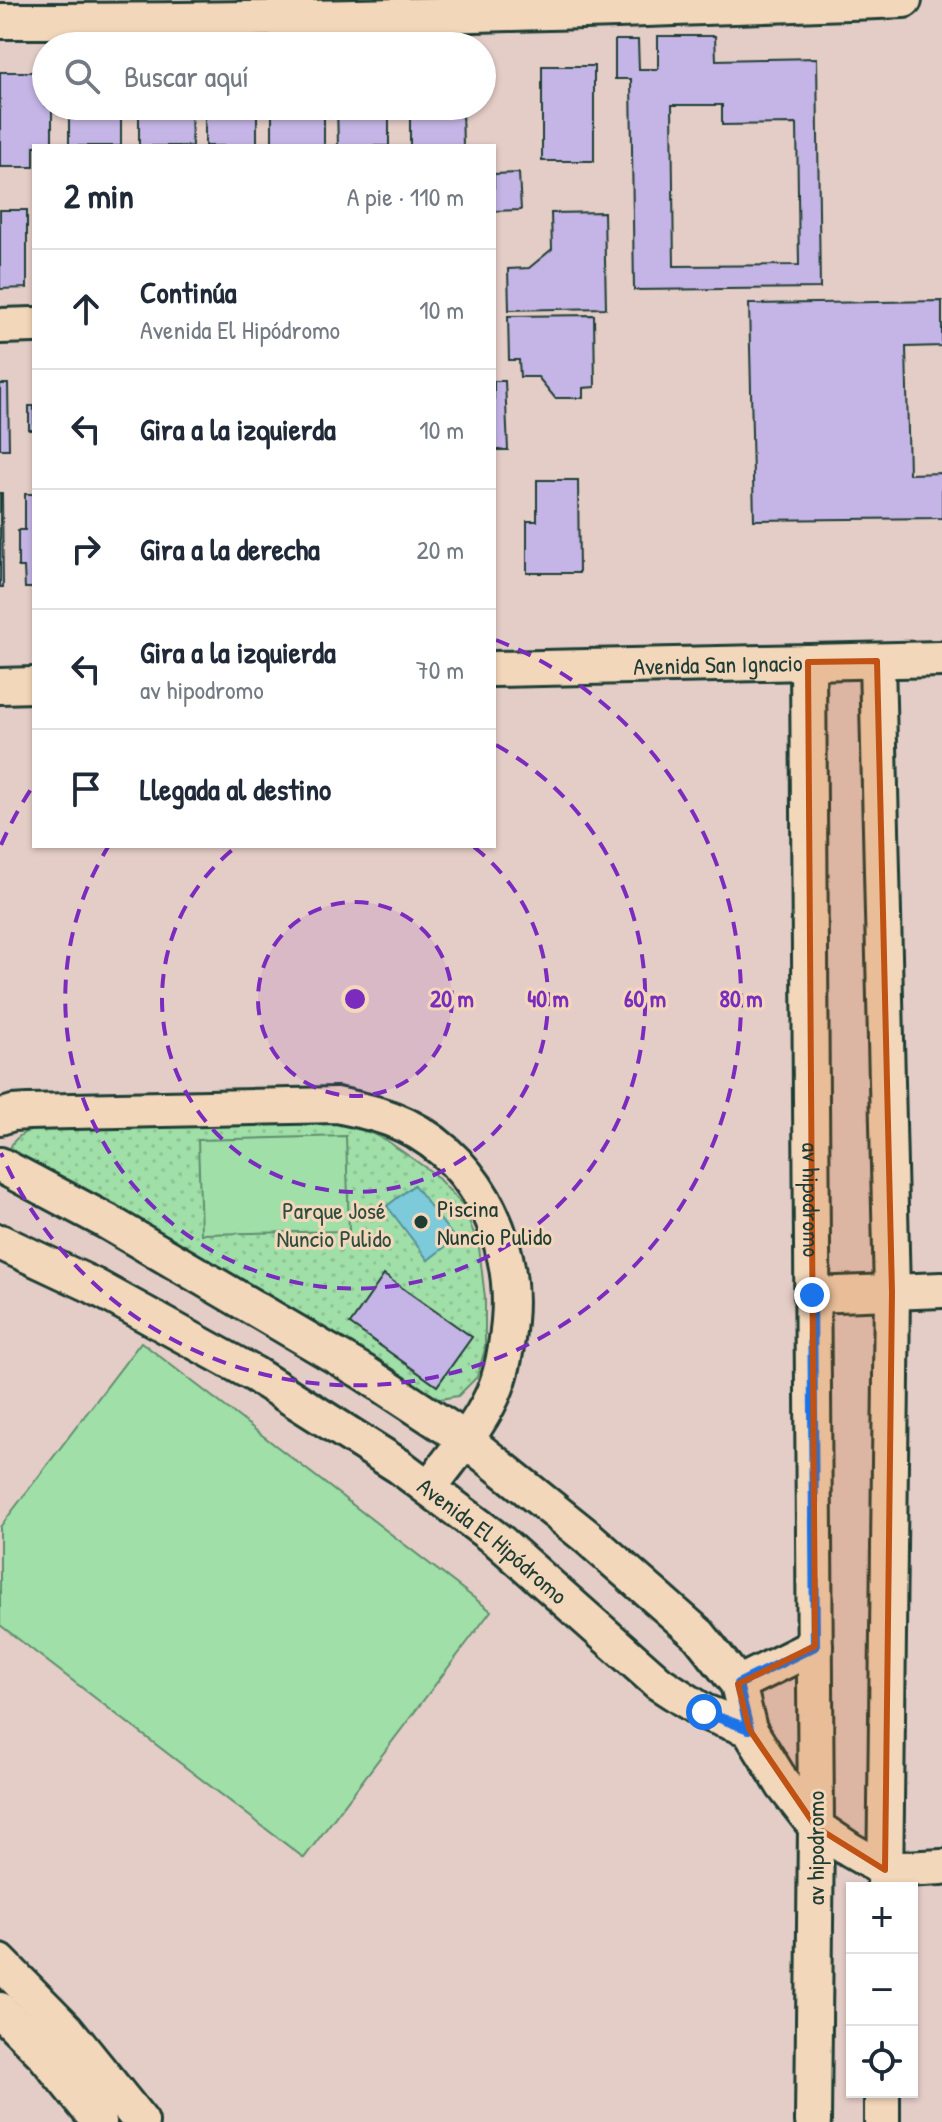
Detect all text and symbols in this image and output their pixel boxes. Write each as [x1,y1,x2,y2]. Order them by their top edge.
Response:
search box [32,32,496,120]
icon: search [60,54,104,98]
text: Buscar aquí [124,56,249,96]
text: 2 min [64,173,134,219]
text: A pie · 110 m [347,179,464,214]
text: Continúa [140,272,236,312]
icon: ahead [64,287,108,331]
text: 10 m [419,292,464,327]
text: Avenida El Hipódromo [140,312,340,347]
icon: left [64,407,108,451]
text: Gira a la izquierda [140,409,336,449]
text: 10 m [419,412,464,447]
icon: right [64,527,108,571]
text: Gira a la derecha [140,529,320,569]
text: 20 m [417,532,464,567]
text: Gira a la izquierda [140,632,336,672]
street label: Avenida San Ignacio [633,646,803,682]
icon: left [64,647,108,691]
text: 70 m [416,652,464,687]
text: av hipodromo [140,672,264,707]
icon: arrive [64,767,108,811]
text: Llegada al destino [140,769,331,809]
text: 20 m [430,982,474,1014]
text: 40 m [527,982,569,1014]
text: 60 m [624,982,666,1014]
text: 80 m [720,982,762,1014]
centre of rings [341,985,369,1013]
street label: av hipodromo [795,1143,828,1258]
place label: Piscina Nuncio Pulido [437,1192,552,1252]
park label: Parque José Nuncio Pulido [276,1194,392,1254]
marker: Piscina Nuncio Pulido [412,1213,430,1231]
route end [794,1277,830,1313]
street label: Avenida El Hipódromo [411,1470,575,1611]
route start [686,1694,722,1730]
street label: av hipodromo [799,1791,831,1905]
map controls [846,1882,918,2098]
button: + [846,1882,918,1954]
button: − [846,1954,918,2026]
button: locate [846,2026,918,2098]

